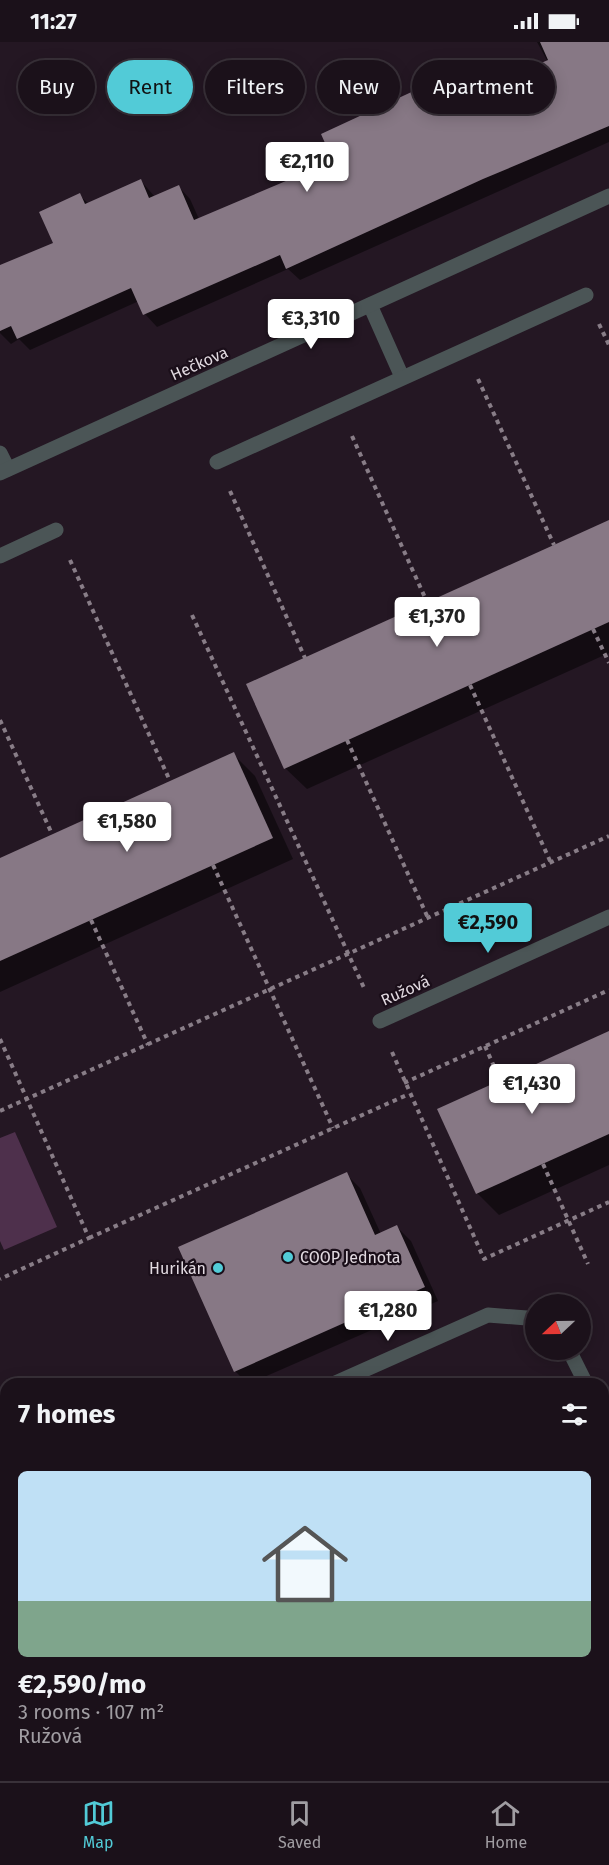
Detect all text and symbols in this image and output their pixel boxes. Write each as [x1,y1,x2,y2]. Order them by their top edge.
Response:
text: 11:27 [30,8,77,35]
chip: Buy [18,60,95,114]
chip: Rent [107,60,193,114]
chip: Filters [205,60,305,114]
chip: New [317,60,400,114]
chip: Apartment [412,60,555,114]
pin: €2,110 [258,142,356,193]
text: €2,110 [280,149,334,173]
pin: €3,310 [262,299,360,350]
text: €3,310 [282,306,340,330]
street label: Hečkova [168,342,231,385]
pin: €1,370 [388,597,486,648]
text: €1,370 [409,604,465,628]
pin: €1,580 [78,802,176,853]
text: €1,580 [97,809,157,833]
pin: €2,590 [439,903,537,954]
text: €2,590 [458,910,518,934]
street label: Ružová [378,971,433,1010]
pin: €1,430 [483,1064,581,1115]
text: €1,430 [503,1071,561,1095]
place label: COOP Jednota [300,1248,401,1267]
marker: COOP Jednota [281,1250,295,1264]
place label: Hurikán [149,1259,206,1278]
marker: Hurikán [211,1261,225,1275]
pin: €1,280 [339,1291,437,1342]
north arrow [525,1294,591,1360]
map controls [525,1294,591,1360]
text: €1,280 [359,1298,417,1322]
icon: filters [558,1398,591,1431]
text: 7 homes [18,1399,115,1430]
icon: home [251,1510,359,1618]
text: €2,590/mo [18,1669,146,1700]
text: 3 rooms · 107 m² [18,1700,164,1724]
text: Ružová [18,1724,82,1748]
tab: Map [82,1797,115,1852]
tab: Saved [278,1797,321,1852]
tab: Home [485,1797,527,1852]

